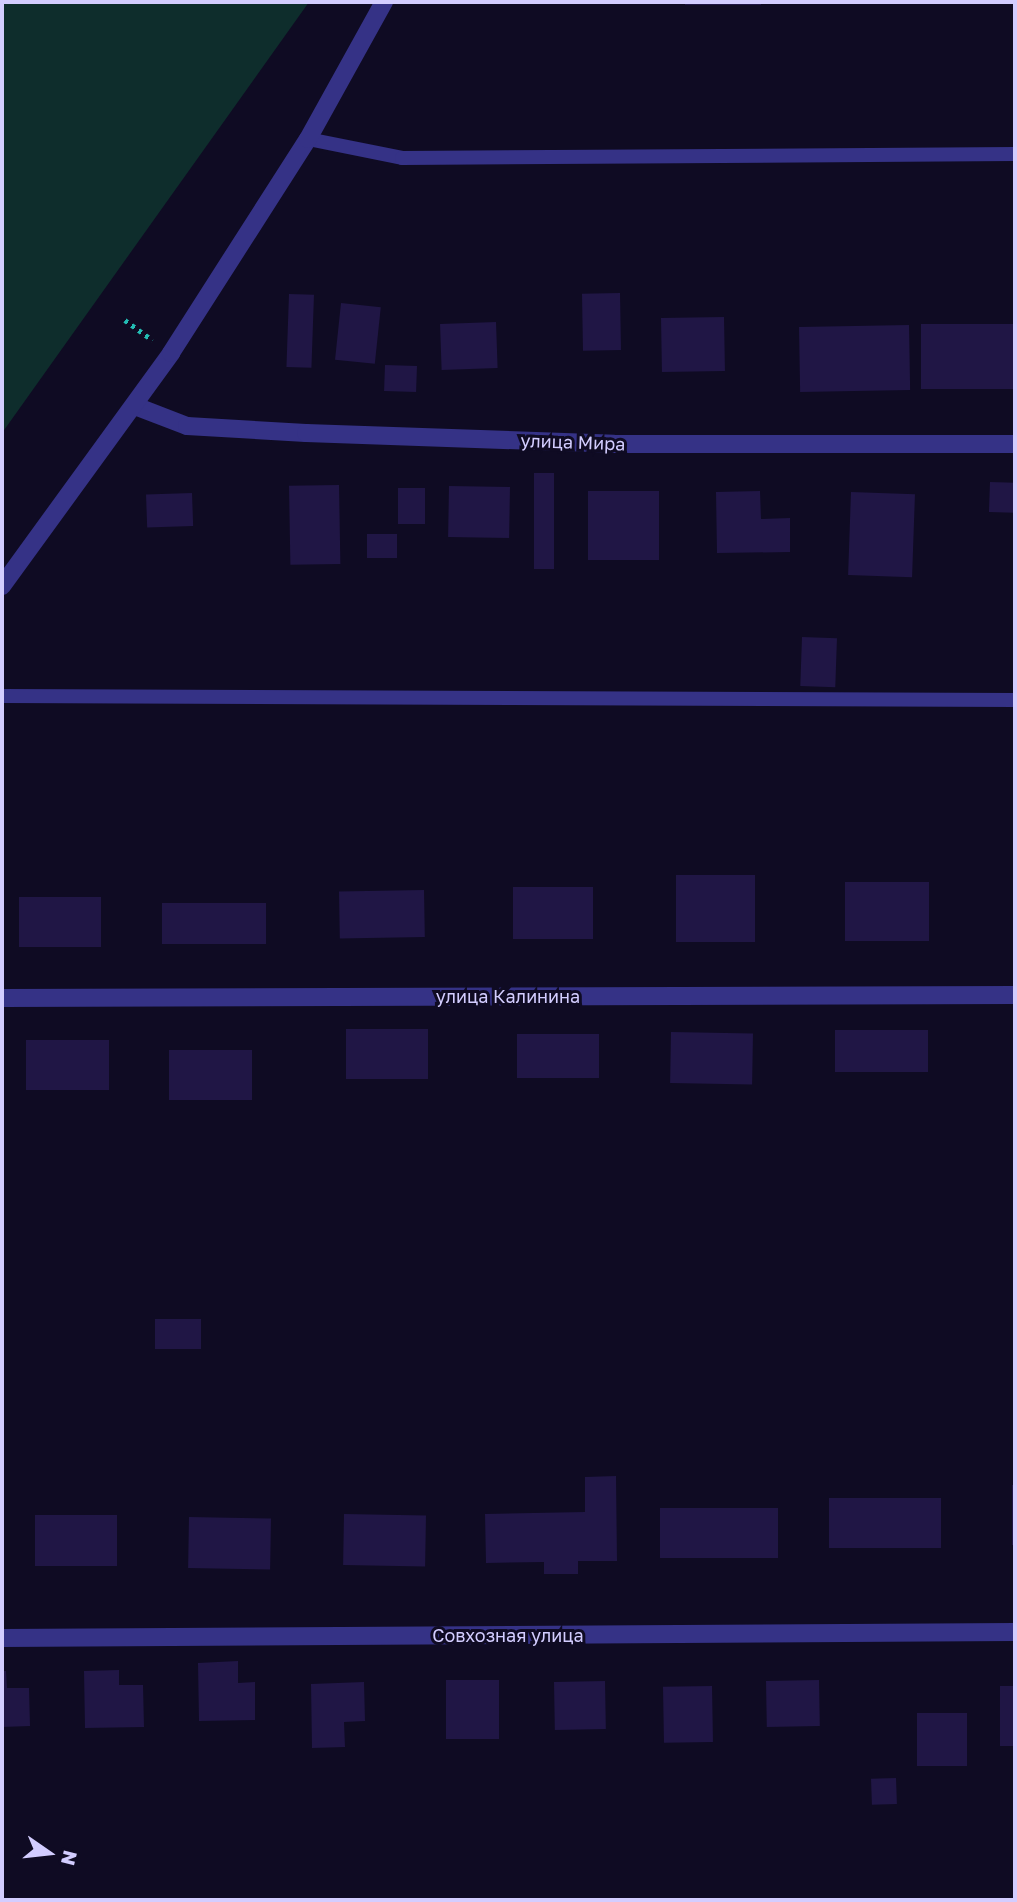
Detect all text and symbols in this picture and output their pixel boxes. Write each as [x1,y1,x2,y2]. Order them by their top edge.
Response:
street label: улица Мира [520,429,626,455]
street label: улица Калинина [436,985,580,1007]
street label: Совхозная улица [432,1624,584,1646]
north arrow [14,1818,84,1888]
text: N [57,1848,83,1868]

